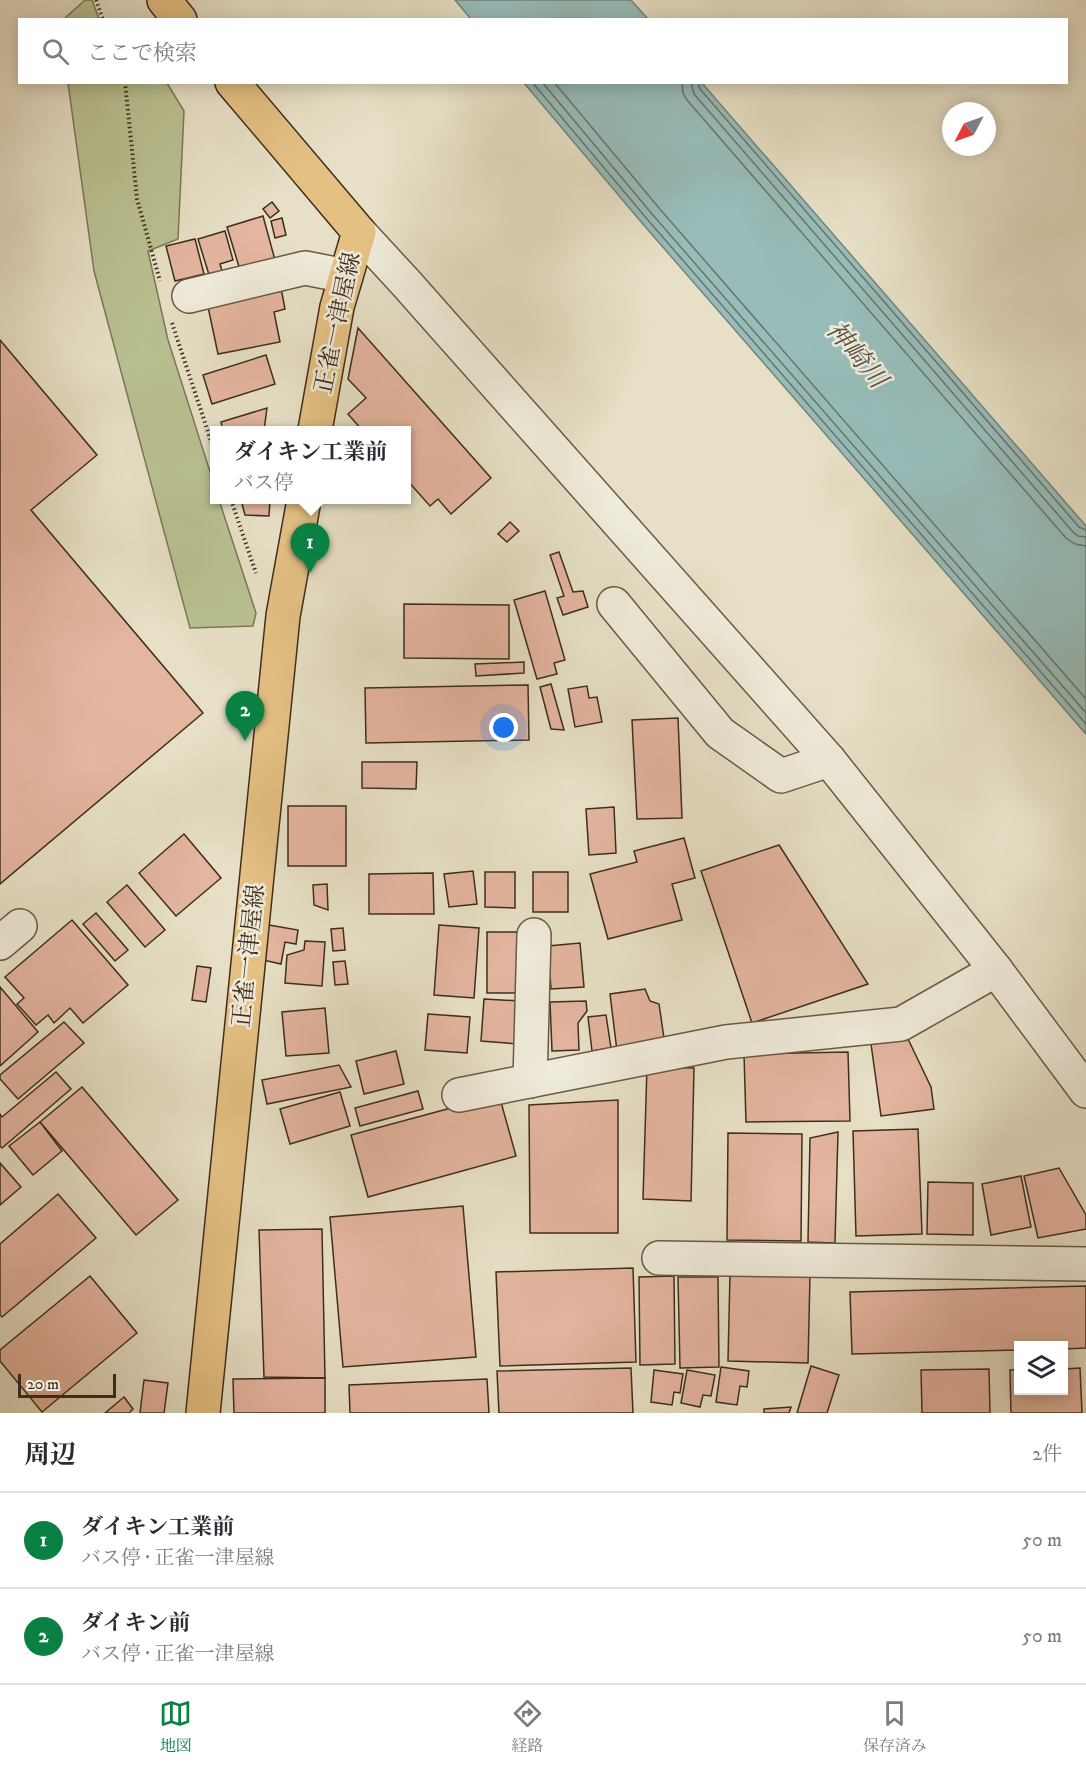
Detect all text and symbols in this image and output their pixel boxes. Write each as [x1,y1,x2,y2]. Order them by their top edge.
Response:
search box [18,18,1068,84]
icon: search [39,35,72,68]
text: ここで検索 [87,40,197,67]
north arrow [942,102,996,156]
street label: 正雀一津屋線 [308,249,368,397]
water label: 神崎川 [818,315,896,398]
popup [210,426,411,504]
text: ダイキン工業前 [234,439,387,466]
text: バス停 [234,471,294,496]
pin: 1 [290,524,330,573]
pin: 2 [226,692,264,741]
your location [489,713,518,742]
street label: 正雀一津屋線 [227,883,271,1029]
map controls [1014,1341,1068,1395]
button: layers [1014,1341,1068,1395]
scale bar [18,1371,116,1398]
text: 20 m [27,1374,59,1394]
text: 周辺 [24,1439,76,1472]
text: 2件 [1032,1442,1062,1467]
text: ダイキン工業前 [81,1514,234,1541]
text: 1 [40,1528,47,1553]
text: 50 m [1022,1528,1062,1553]
text: バス停 · 正雀一津屋線 [81,1546,274,1571]
text: ダイキン前 [81,1610,190,1637]
text: 2 [39,1624,48,1649]
text: 50 m [1022,1624,1062,1649]
text: バス停 · 正雀一津屋線 [81,1642,274,1667]
tab: 地図 [159,1697,192,1756]
tab: 経路 [511,1697,544,1756]
tab: 保存済み [863,1697,927,1756]

